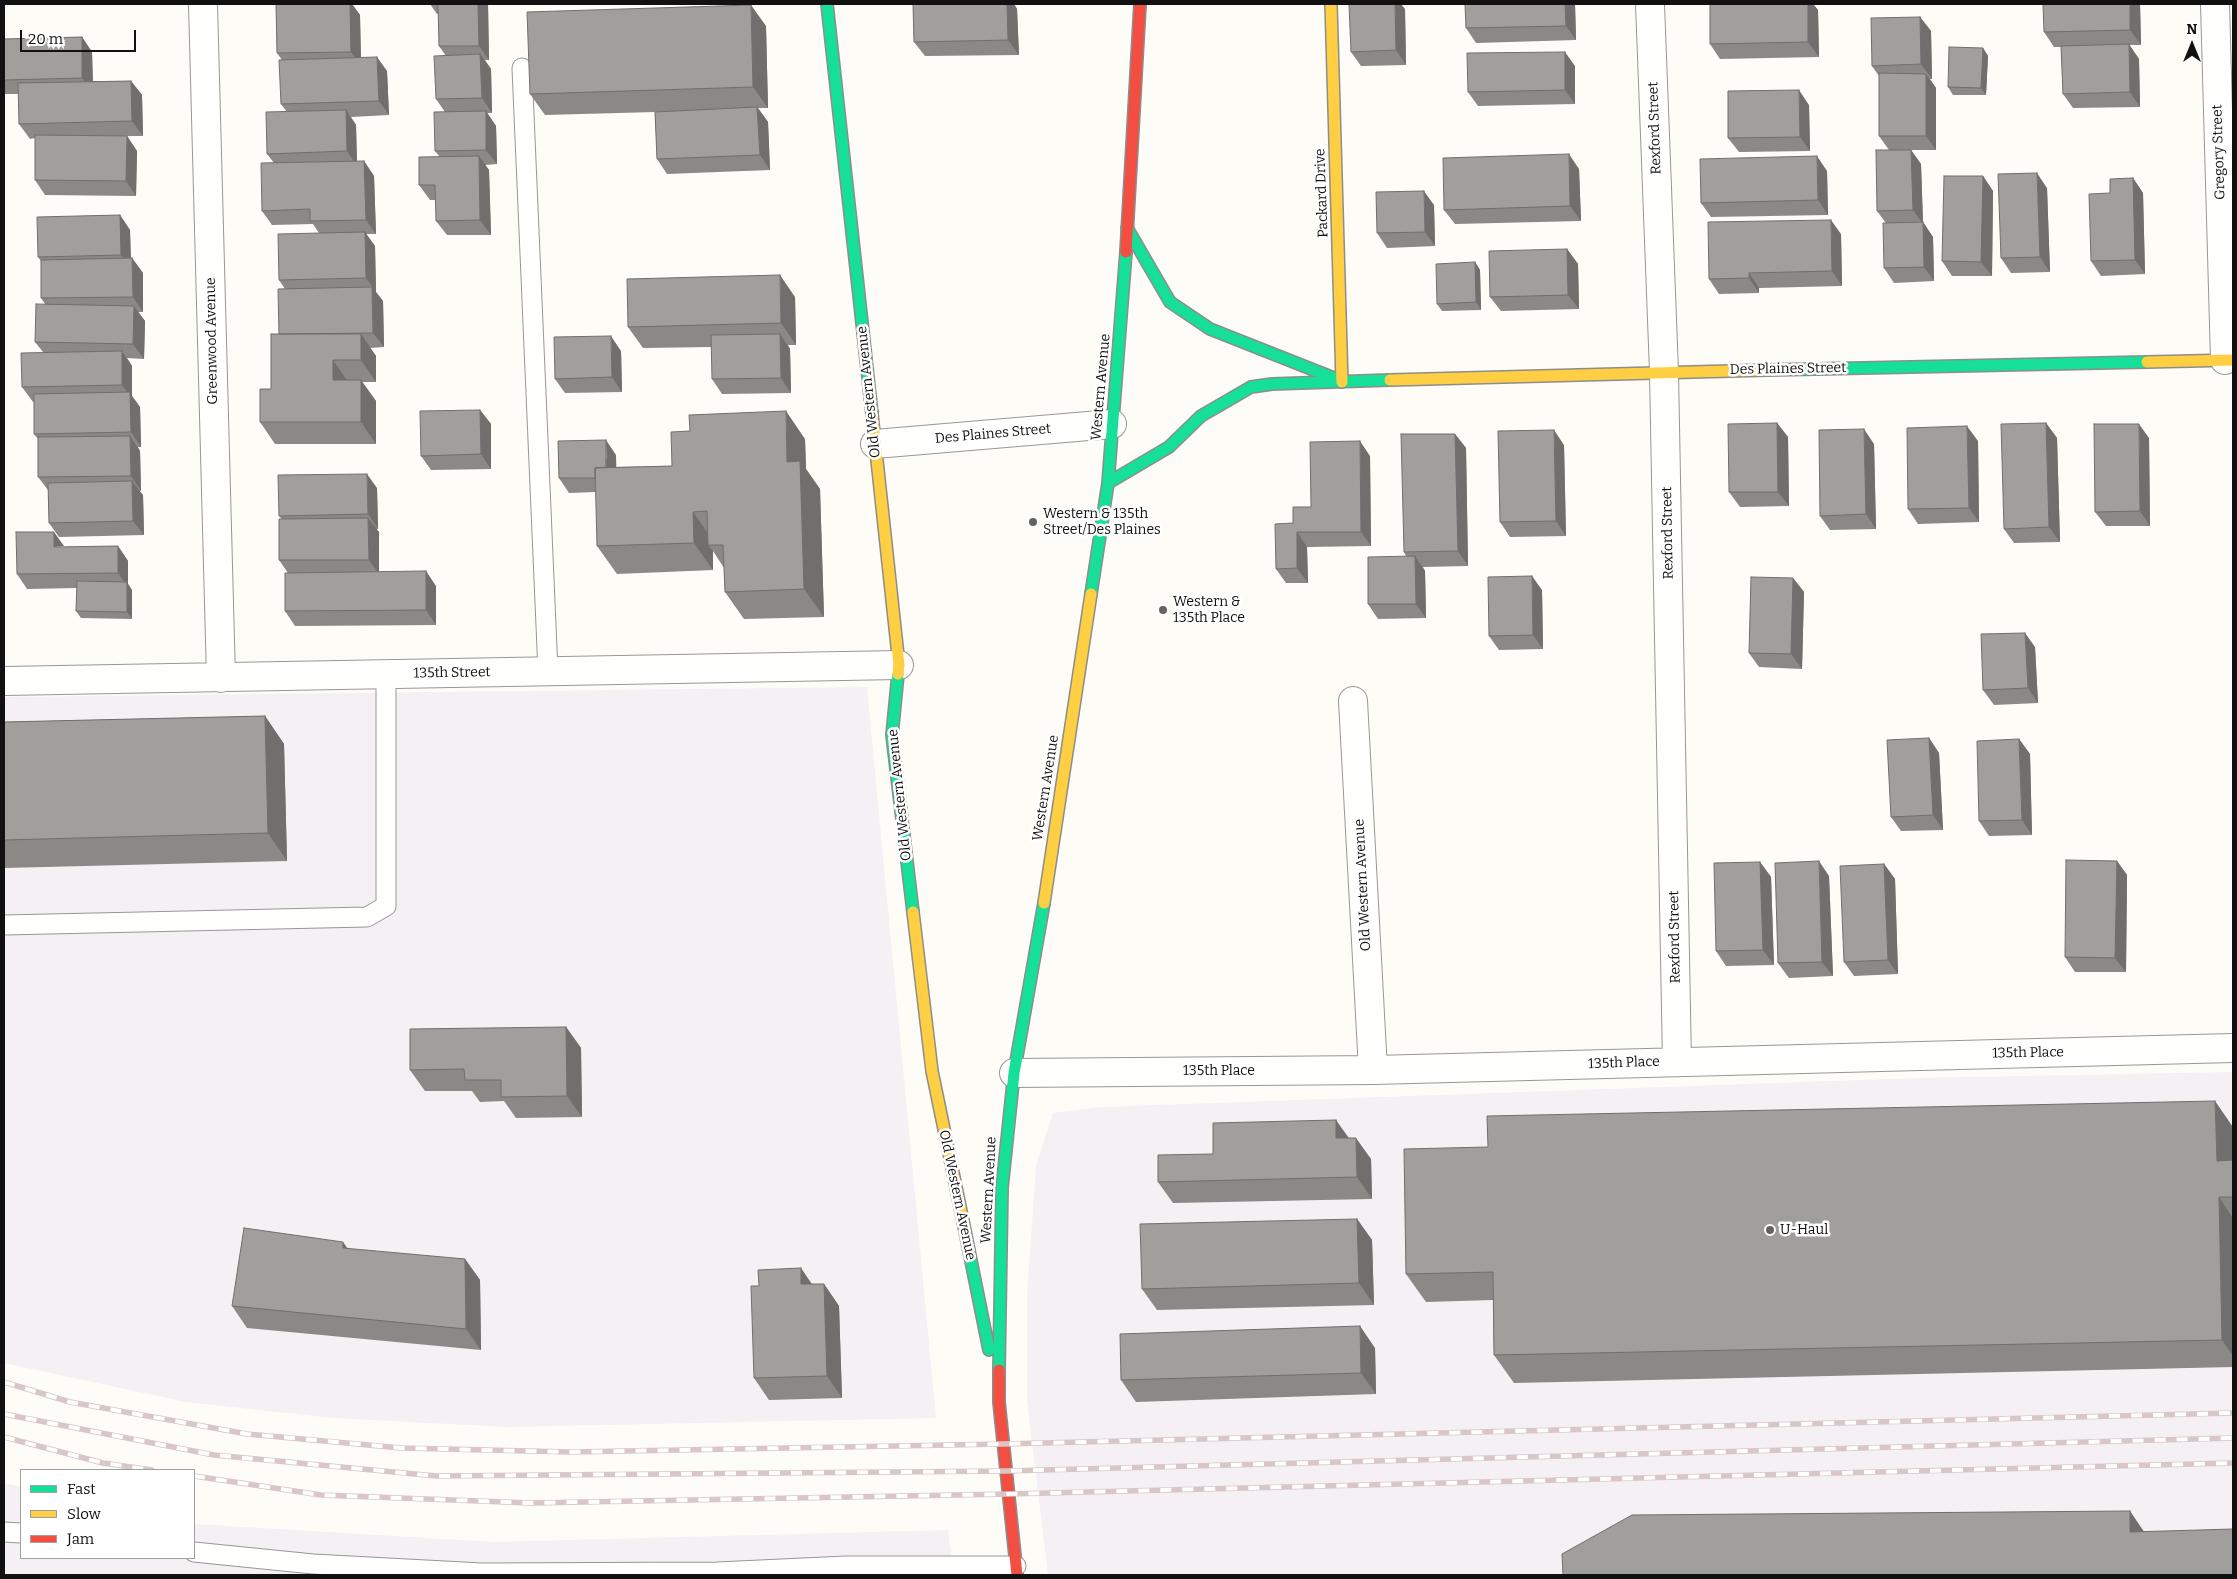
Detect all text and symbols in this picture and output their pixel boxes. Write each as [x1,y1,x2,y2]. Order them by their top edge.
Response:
scale bar [22,20,139,52]
north arrow [2167,20,2217,70]
text: N [2187,21,2197,38]
text: 20 m [28,30,63,48]
street label: Rexford Street [1645,81,1665,175]
street label: Gregory Street [2209,104,2229,200]
street label: Packard Drive [1312,148,1332,238]
street label: Greenwood Avenue [202,277,222,405]
street label: Old Western Avenue [854,325,884,459]
street label: Western Avenue [1088,333,1114,441]
street label: Des Plaines Street [1730,360,1846,378]
street label: Des Plaines Street [934,421,1052,447]
street label: Rexford Street [1659,486,1677,580]
place label: Western & 135th Street/Des Plaines [1043,506,1161,538]
marker: Western & 135th Street/Des Plaines [1027,516,1039,528]
place label: Western & 135th Place [1173,594,1245,626]
marker: Western & 135th Place [1157,604,1169,616]
street label: 135th Street [413,664,491,682]
street label: Old Western Avenue [885,728,915,862]
street label: Western Avenue [1029,734,1063,842]
street label: Old Western Avenue [1351,818,1375,952]
street label: Rexford Street [1666,890,1684,984]
street label: 135th Place [1992,1044,2064,1062]
street label: 135th Place [1588,1053,1660,1073]
street label: 135th Place [1183,1063,1255,1079]
street label: Old Western Avenue [935,1128,979,1262]
street label: Western Avenue [978,1136,1000,1244]
place label: U-Haul [1780,1222,1828,1238]
marker: U-Haul [1764,1224,1776,1236]
legend [20,1469,195,1559]
text: Fast [67,1480,96,1498]
text: Slow [67,1505,101,1523]
text: Jam [67,1530,94,1548]

